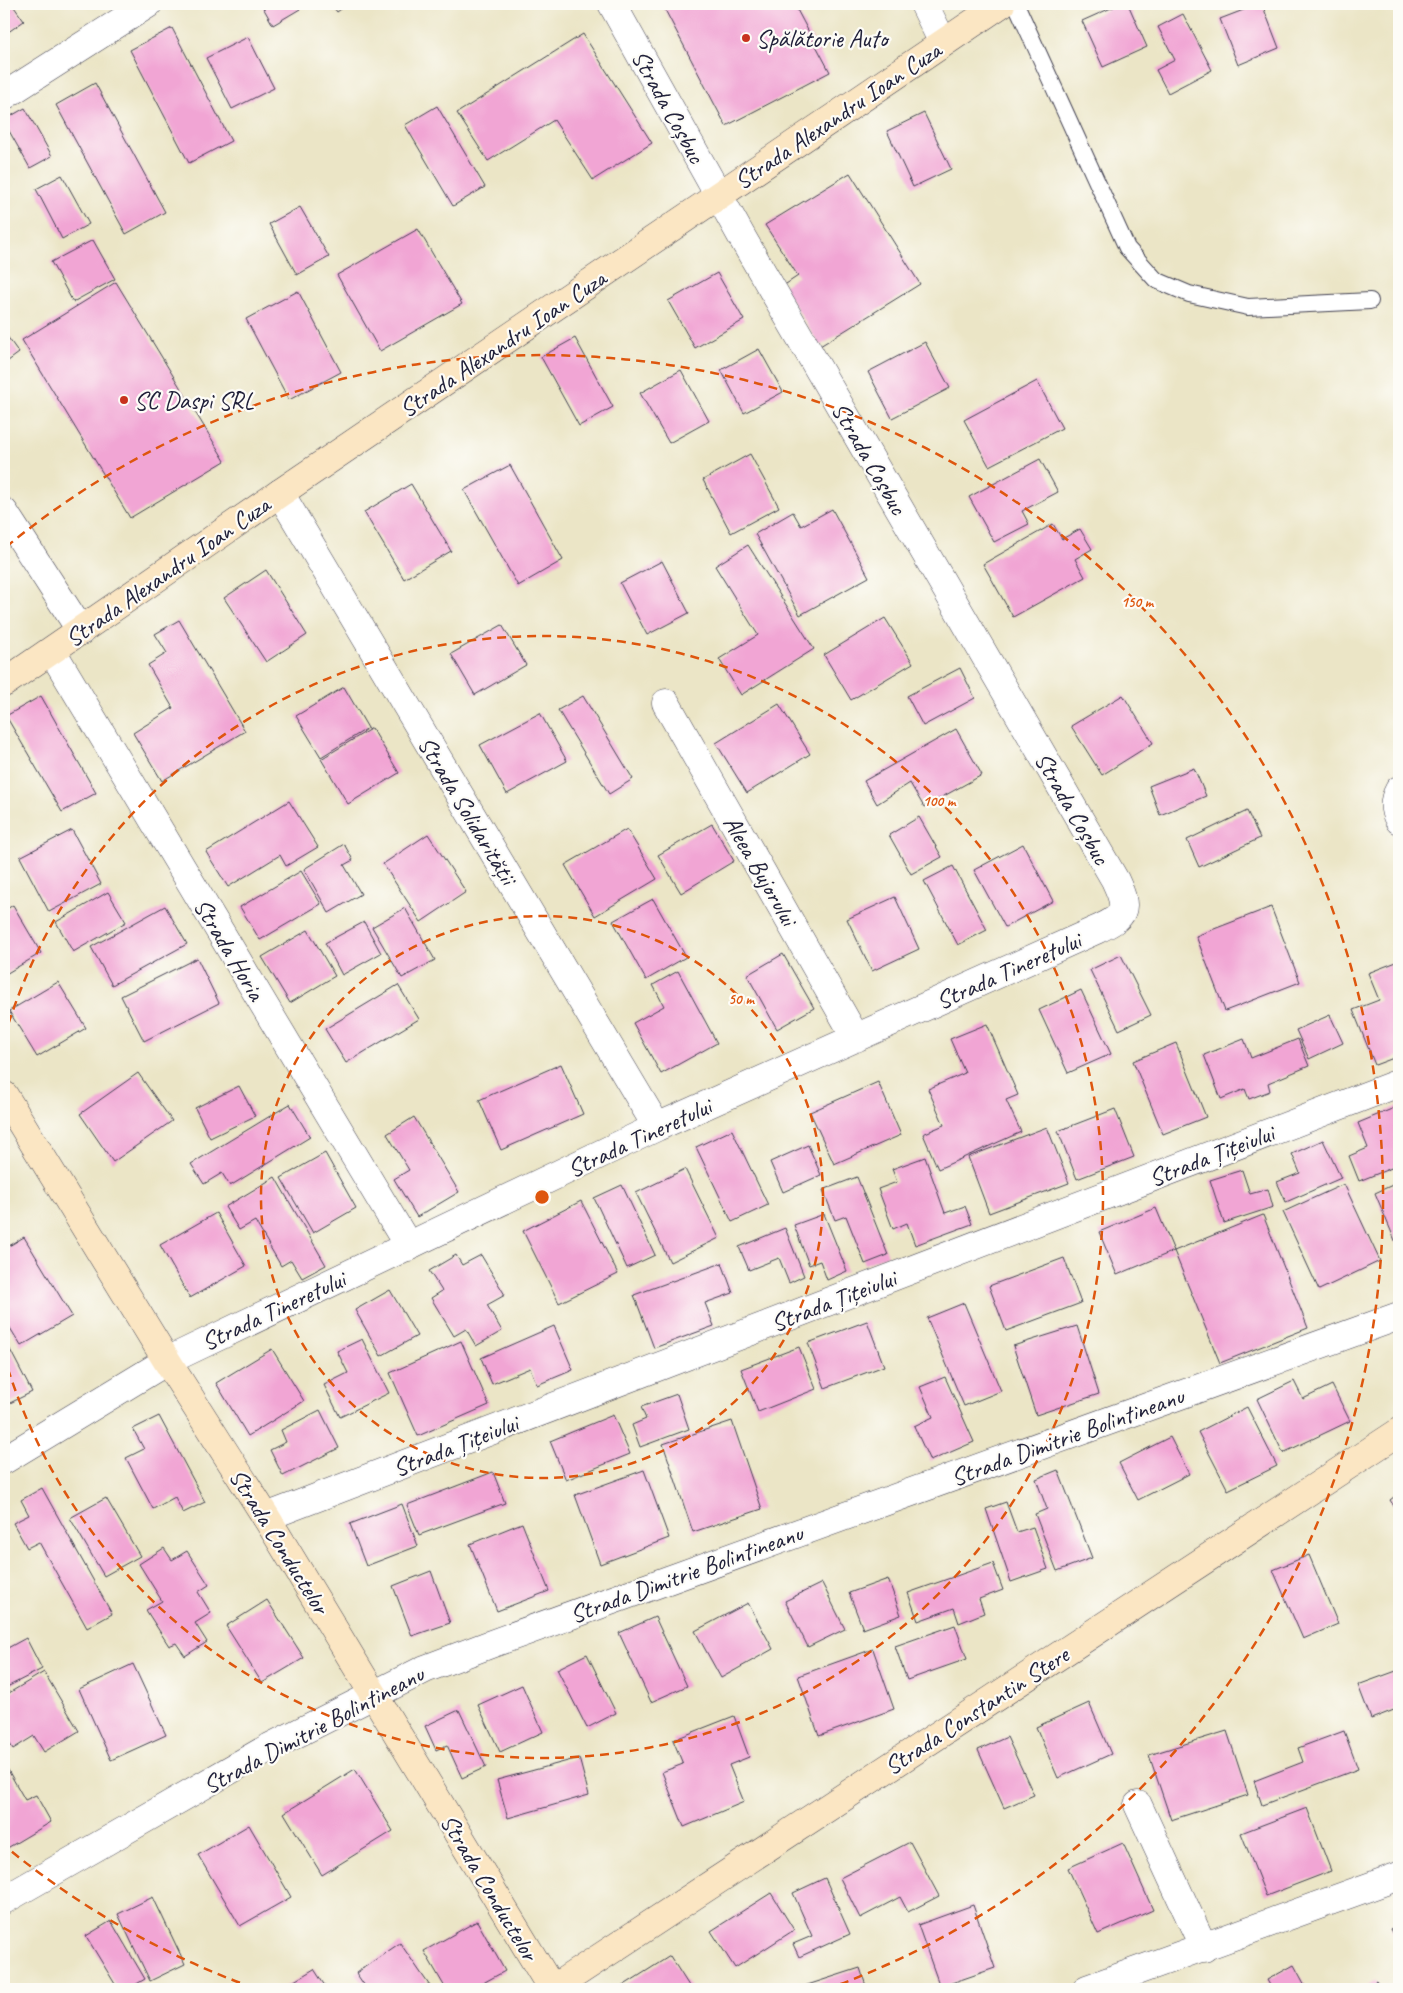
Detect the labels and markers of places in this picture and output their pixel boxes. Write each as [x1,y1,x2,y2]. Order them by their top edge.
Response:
place label: Spălătorie Auto [756,23,890,55]
marker: Spălătorie Auto [740,32,752,44]
place label: SC Daspi SRL [134,385,254,417]
marker: SC Daspi SRL [118,394,130,406]
centre of rings [533,1188,551,1206]

